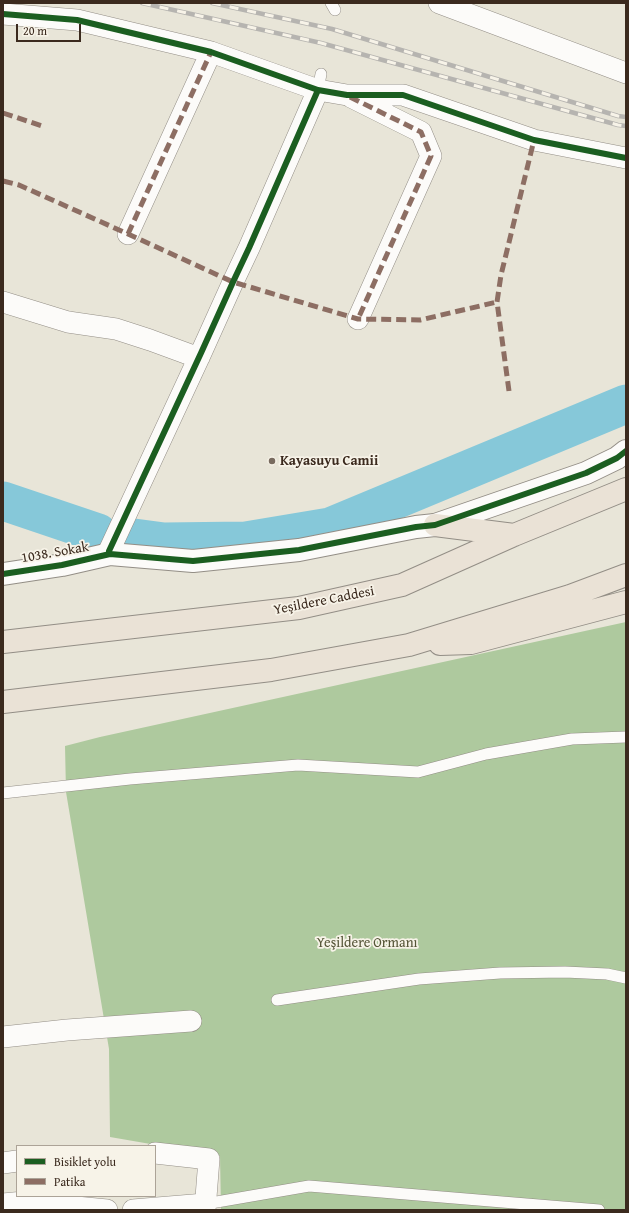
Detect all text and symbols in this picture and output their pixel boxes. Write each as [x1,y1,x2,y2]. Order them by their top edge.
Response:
scale bar [18,16,83,42]
text: 20 m [23,22,47,39]
place label: Kayasuyu Camii [280,453,378,469]
marker: Kayasuyu Camii [267,456,277,466]
street label: 1038. Sokak [20,539,90,567]
street label: Yeşildere Caddesi [272,583,376,619]
park label: Yeşildere Ormanı [317,935,417,951]
legend [16,1145,156,1197]
text: Bisiklet yolu [54,1153,116,1170]
text: Patika [54,1173,86,1190]

